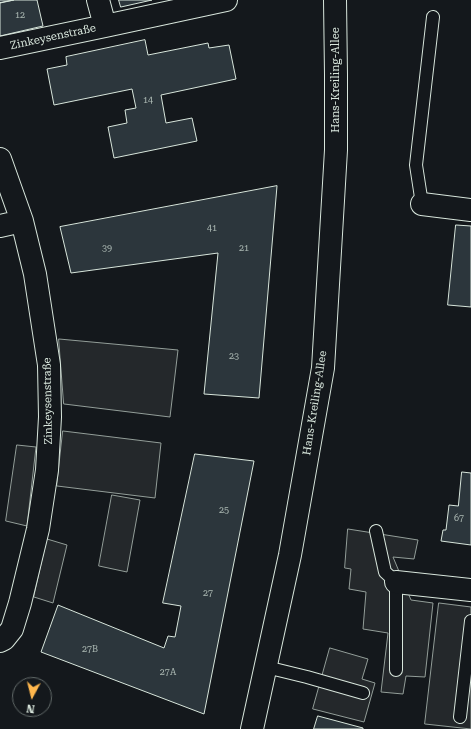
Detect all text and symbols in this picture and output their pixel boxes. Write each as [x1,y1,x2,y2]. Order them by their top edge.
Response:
house number: 12 [15,10,25,20]
street label: Zinkeysenstraße [9,21,97,53]
street label: Hans-Kreiling-Allee [329,27,343,133]
house number: 14 [143,95,153,105]
house number: 41 [207,223,217,233]
house number: 39 [102,243,112,253]
house number: 21 [239,243,249,253]
street label: Hans-Kreiling-Allee [300,350,330,456]
house number: 23 [229,351,239,361]
street label: Zinkeysenstraße [41,357,55,445]
house number: 25 [219,505,229,515]
house number: 67 [454,513,464,523]
house number: 27 [203,588,213,598]
house number: 27B [82,644,98,654]
house number: 27A [160,667,176,677]
north arrow [12,677,52,717]
text: N [26,701,36,715]

